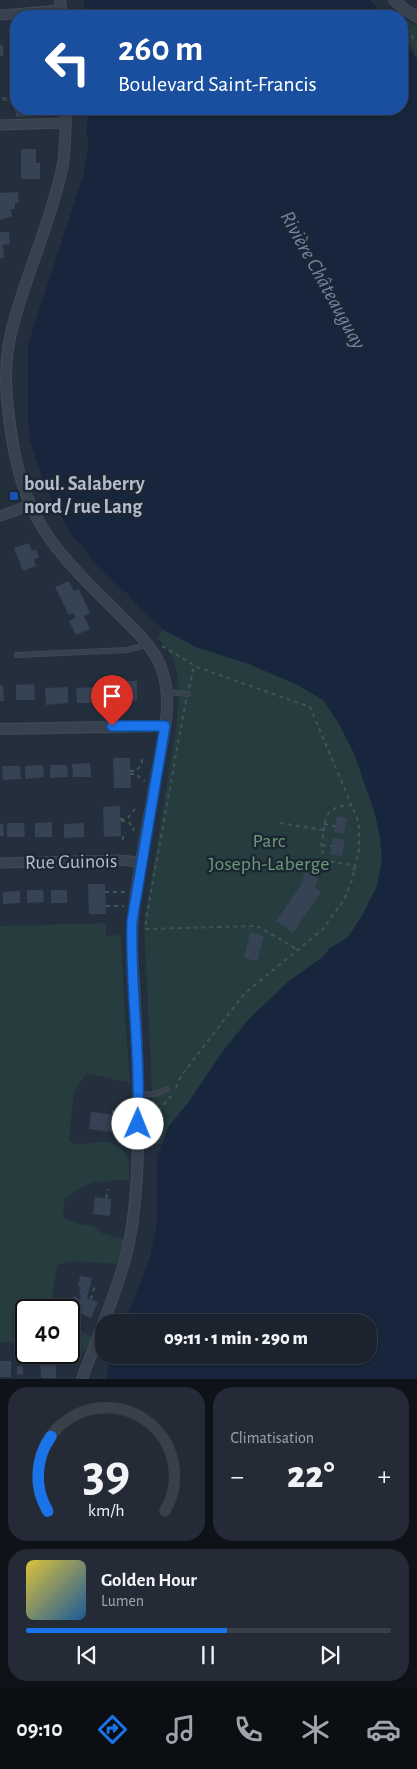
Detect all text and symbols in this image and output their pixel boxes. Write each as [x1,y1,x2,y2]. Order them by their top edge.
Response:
icon: left [35,30,100,95]
text: 260 m [118,32,203,67]
text: Boulevard Saint-Francis [118,73,317,95]
water label: Rivière Châteauguay [276,207,370,353]
place label: boul. Salaberry nord / rue Lang [24,474,145,517]
marker: boul. Salaberry nord / rue Lang [8,490,20,502]
pin [91,675,133,726]
icon: arrive [98,682,126,710]
park label: Parc Joseph-Laberge [209,831,329,874]
street label: Rue Guinois [25,851,117,873]
position arrow [111,1097,163,1149]
speed limit sign: 40 [15,1299,80,1364]
text: 09:11 · 1 min · 290 m [164,1329,308,1348]
text: Climatisation [231,1430,314,1446]
text: 39 [82,1448,130,1500]
text: 22° [287,1457,335,1495]
text: − [231,1463,244,1491]
text: + [378,1463,391,1491]
text: km/h [88,1502,125,1520]
text: Golden Hour [101,1571,197,1590]
text: Lumen [101,1593,144,1609]
icon: previous [73,1641,101,1669]
icon: pause [194,1641,222,1669]
icon: next [316,1641,344,1669]
icon: directions [95,1712,130,1747]
icon: music [163,1712,198,1747]
icon: phone [231,1712,266,1747]
icon: climate [298,1712,333,1747]
icon: car [366,1712,401,1747]
text: 09:10 [16,1718,63,1740]

